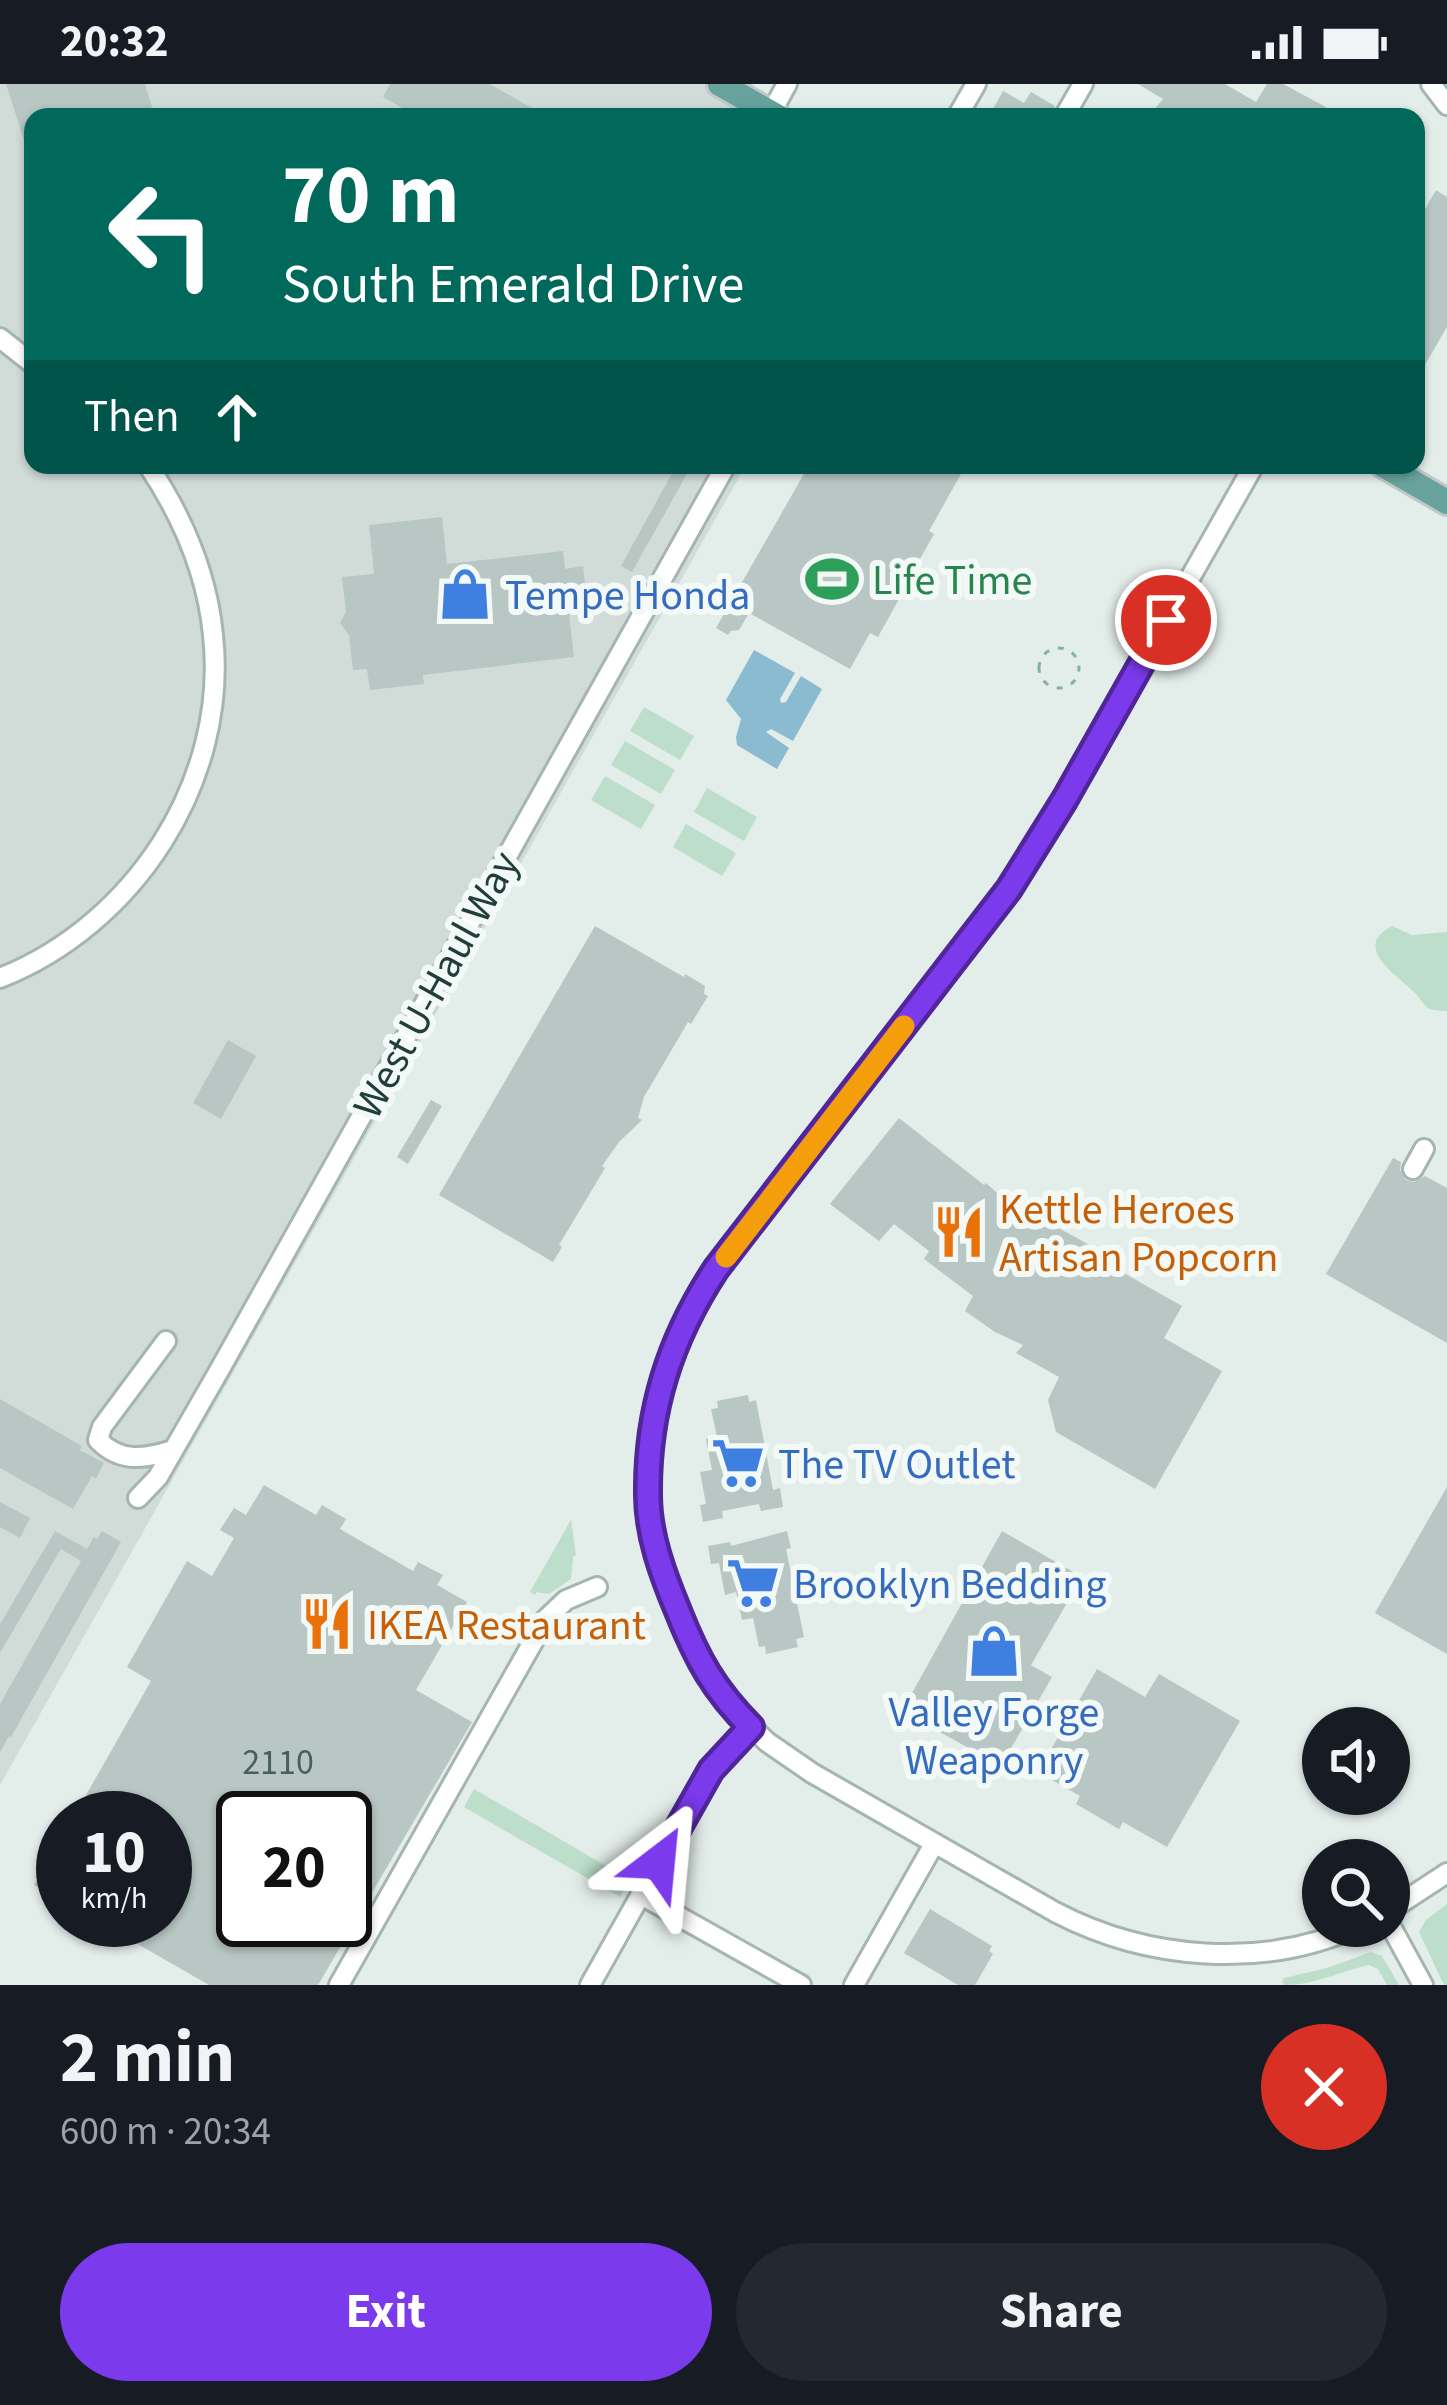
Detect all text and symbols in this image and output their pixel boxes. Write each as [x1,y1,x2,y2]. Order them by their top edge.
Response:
text: 20:32 [60,10,169,74]
text: 70 m [282,136,460,256]
icon: left [84,156,240,312]
text: South Emerald Drive [282,247,744,324]
icon: ahead [204,384,270,450]
text: Then [84,385,180,449]
sports icon: Life Time [803,550,861,608]
place label: Life Time [872,551,1032,611]
shop icon: Tempe Honda [436,565,494,623]
place label: Tempe Honda [505,566,751,626]
pin [1115,569,1217,671]
icon: arrive [1133,587,1199,653]
street label: West U-Haul Way [339,840,535,1129]
place label: Kettle Heroes Artisan Popcorn [999,1180,1278,1288]
restaurant icon: Kettle Heroes Artisan Popcorn [930,1203,988,1261]
supermarket icon: The TV Outlet [709,1434,767,1492]
place label: The TV Outlet [778,1435,1015,1495]
supermarket icon: Brooklyn Bedding [724,1554,782,1612]
place label: Brooklyn Bedding [793,1555,1107,1615]
restaurant icon: IKEA Restaurant [298,1595,356,1653]
place label: IKEA Restaurant [367,1596,646,1656]
shop icon: Valley Forge Weaponry [965,1622,1023,1680]
place label: Valley Forge Weaponry [889,1683,1099,1791]
map controls [1302,1707,1410,1947]
button: sound [1302,1707,1410,1815]
house number: 2110 [242,1737,314,1788]
speed limit sign: 20 [216,1791,372,1947]
position arrow [596,1799,722,1925]
text: 10 [82,1811,146,1896]
button: search [1302,1839,1410,1947]
text: km/h [81,1877,147,1920]
text: 2 min [60,2007,235,2110]
button: close [1261,2024,1387,2150]
text: 600 m · 20:34 [60,2104,271,2160]
button: Exit [60,2243,712,2381]
button: Share [736,2243,1387,2381]

